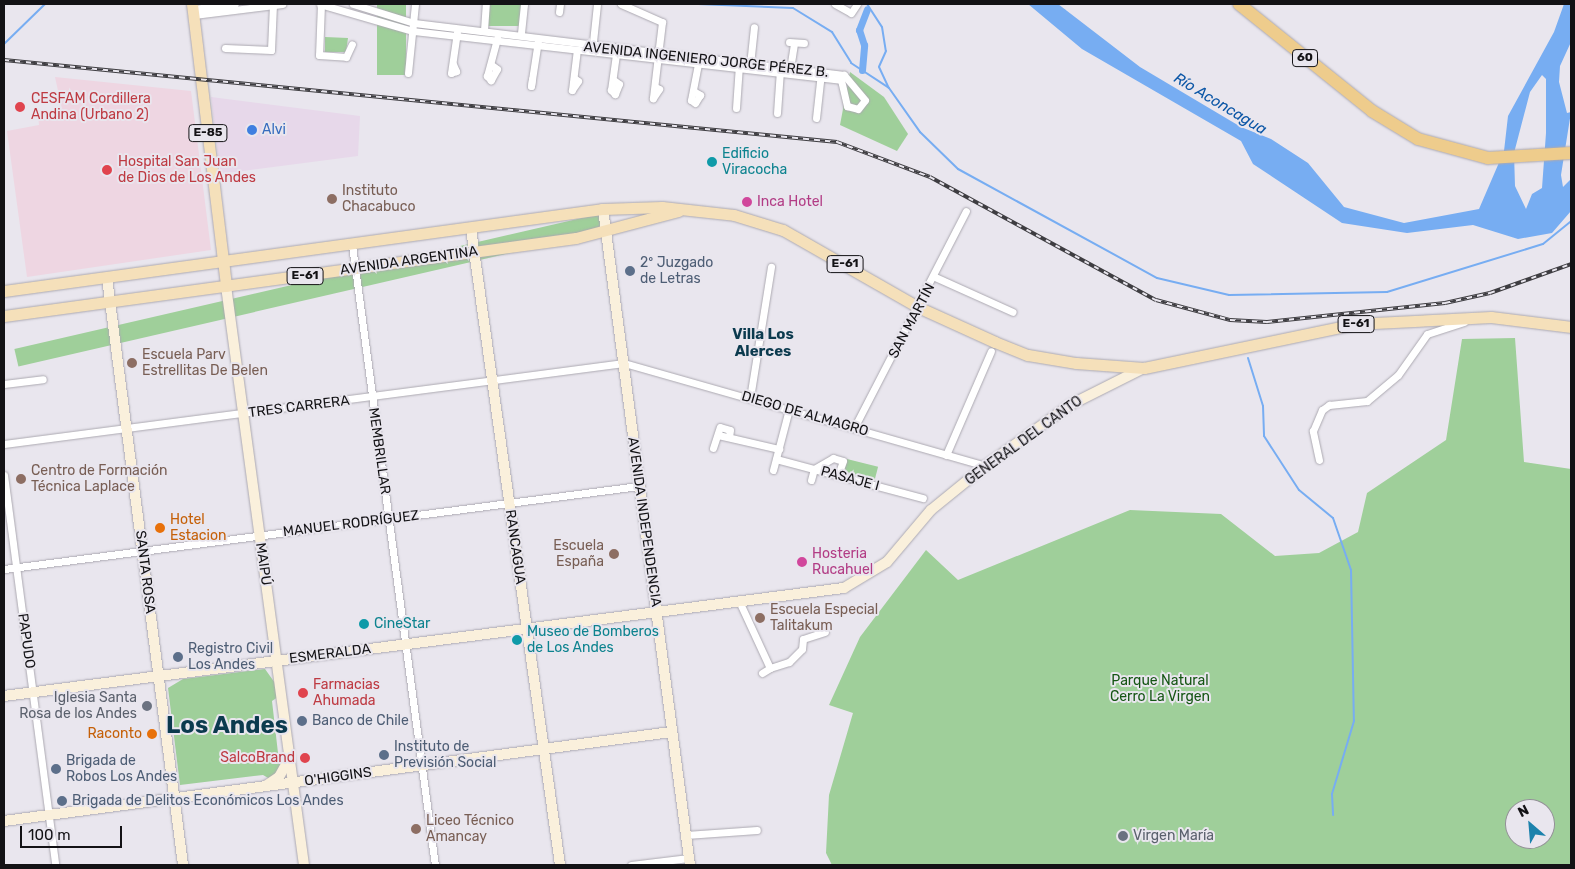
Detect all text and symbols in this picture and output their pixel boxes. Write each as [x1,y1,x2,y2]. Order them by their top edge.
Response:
street label: AVENIDA INGENIERO JORGE PÉREZ B. [583,39,829,81]
road number: 60 [1291,48,1319,68]
water label: Río Aconcagua [1170,69,1270,139]
place label: CESFAM Cordillera Andina (Urbano 2) [31,91,151,124]
marker: CESFAM Cordillera Andina (Urbano 2) [13,100,27,114]
place label: Alvi [262,122,286,138]
road number: E-85 [188,124,228,142]
marker: Alvi [246,124,258,136]
place label: Edificio Viracocha [722,146,787,178]
place label: Hospital San Juan de Dios de Los Andes [118,154,256,186]
marker: Edificio Viracocha [706,156,718,168]
marker: Hospital San Juan de Dios de Los Andes [100,163,114,177]
place label: Instituto Chacabuco [342,183,416,216]
marker: Instituto Chacabuco [326,193,338,205]
place label: Inca Hotel [757,194,823,210]
marker: Inca Hotel [741,196,753,208]
street label: AVENIDA ARGENTINA [339,243,479,279]
road number: E-61 [826,254,864,274]
place label: 2º Juzgado de Letras [640,255,713,288]
marker: 2º Juzgado de Letras [624,265,636,277]
road number: E-61 [286,266,324,286]
street label: SAN MARTÍN [885,281,939,361]
road number: E-61 [1337,314,1375,334]
district label: Villa Los Alerces [732,325,794,360]
place label: Escuela Parv Estrellitas De Belen [142,347,268,380]
marker: Escuela Parv Estrellitas De Belen [126,357,138,369]
street label: DIEGO DE ALMAGRO [739,388,871,440]
street label: TRES CARRERA [247,392,351,422]
street label: GENERAL DEL CANTO [962,393,1086,489]
street label: MEMBRILLAR [365,407,393,495]
street label: AVENIDA INDEPENDENCIA [624,436,664,608]
place label: Centro de Formación Técnica Laplace [31,463,167,496]
street label: PASAJE I [819,463,881,495]
marker: Centro de Formación Técnica Laplace [15,473,27,485]
street label: MANUEL RODRÍGUEZ [282,507,420,541]
street label: RANCAGUA [501,509,529,585]
place label: Hotel Estacion [170,512,226,544]
marker: Hotel Estacion [154,522,166,534]
street label: SANTA ROSA [132,529,158,615]
place label: Escuela España [553,538,604,570]
street label: MAIPÚ [252,541,274,587]
place label: Hosteria Rucahuel [812,546,873,578]
marker: Escuela España [608,548,620,560]
marker: Hosteria Rucahuel [796,556,808,568]
place label: Escuela Especial Talitakum [770,602,878,634]
street label: PAPUDO [14,612,38,670]
marker: Escuela Especial Talitakum [754,612,766,624]
place label: CineStar [374,616,430,632]
marker: CineStar [358,618,370,630]
place label: Museo de Bomberos de Los Andes [527,624,659,656]
marker: Museo de Bomberos de Los Andes [511,634,523,646]
place label: Registro Civil Los Andes [188,641,273,674]
street label: ESMERALDA [288,641,372,667]
marker: Registro Civil Los Andes [172,651,184,663]
park label: Parque Natural Cerro La Virgen [1110,673,1210,706]
place label: Farmacias Ahumada [313,677,380,710]
marker: Farmacias Ahumada [297,687,309,699]
place label: Iglesia Santa Rosa de los Andes [19,690,137,722]
marker: Iglesia Santa Rosa de los Andes [141,700,153,712]
district label: Los Andes [166,712,288,740]
place label: Banco de Chile [312,713,409,729]
marker: Banco de Chile [296,715,308,727]
place label: Raconto [87,726,142,742]
marker: Raconto [146,728,158,740]
place label: Instituto de Previsión Social [394,739,496,772]
marker: Instituto de Previsión Social [378,749,390,761]
place label: SalcoBrand [220,750,295,766]
marker: SalcoBrand [299,752,311,764]
place label: Brigada de Robos Los Andes [66,753,178,786]
marker: Brigada de Robos Los Andes [50,763,62,775]
street label: O'HIGGINS [303,764,373,790]
place label: Brigada de Delitos Económicos Los Andes [72,793,344,809]
marker: Brigada de Delitos Económicos Los Andes [56,795,68,807]
north arrow [1505,799,1555,849]
text: N [1515,801,1532,821]
place label: Liceo Técnico Amancay [426,813,514,846]
scale bar [22,816,125,848]
marker: Liceo Técnico Amancay [410,823,422,835]
text: 100 m [28,826,70,844]
place label: Virgen María [1133,828,1214,844]
marker: Virgen María [1117,830,1129,842]

